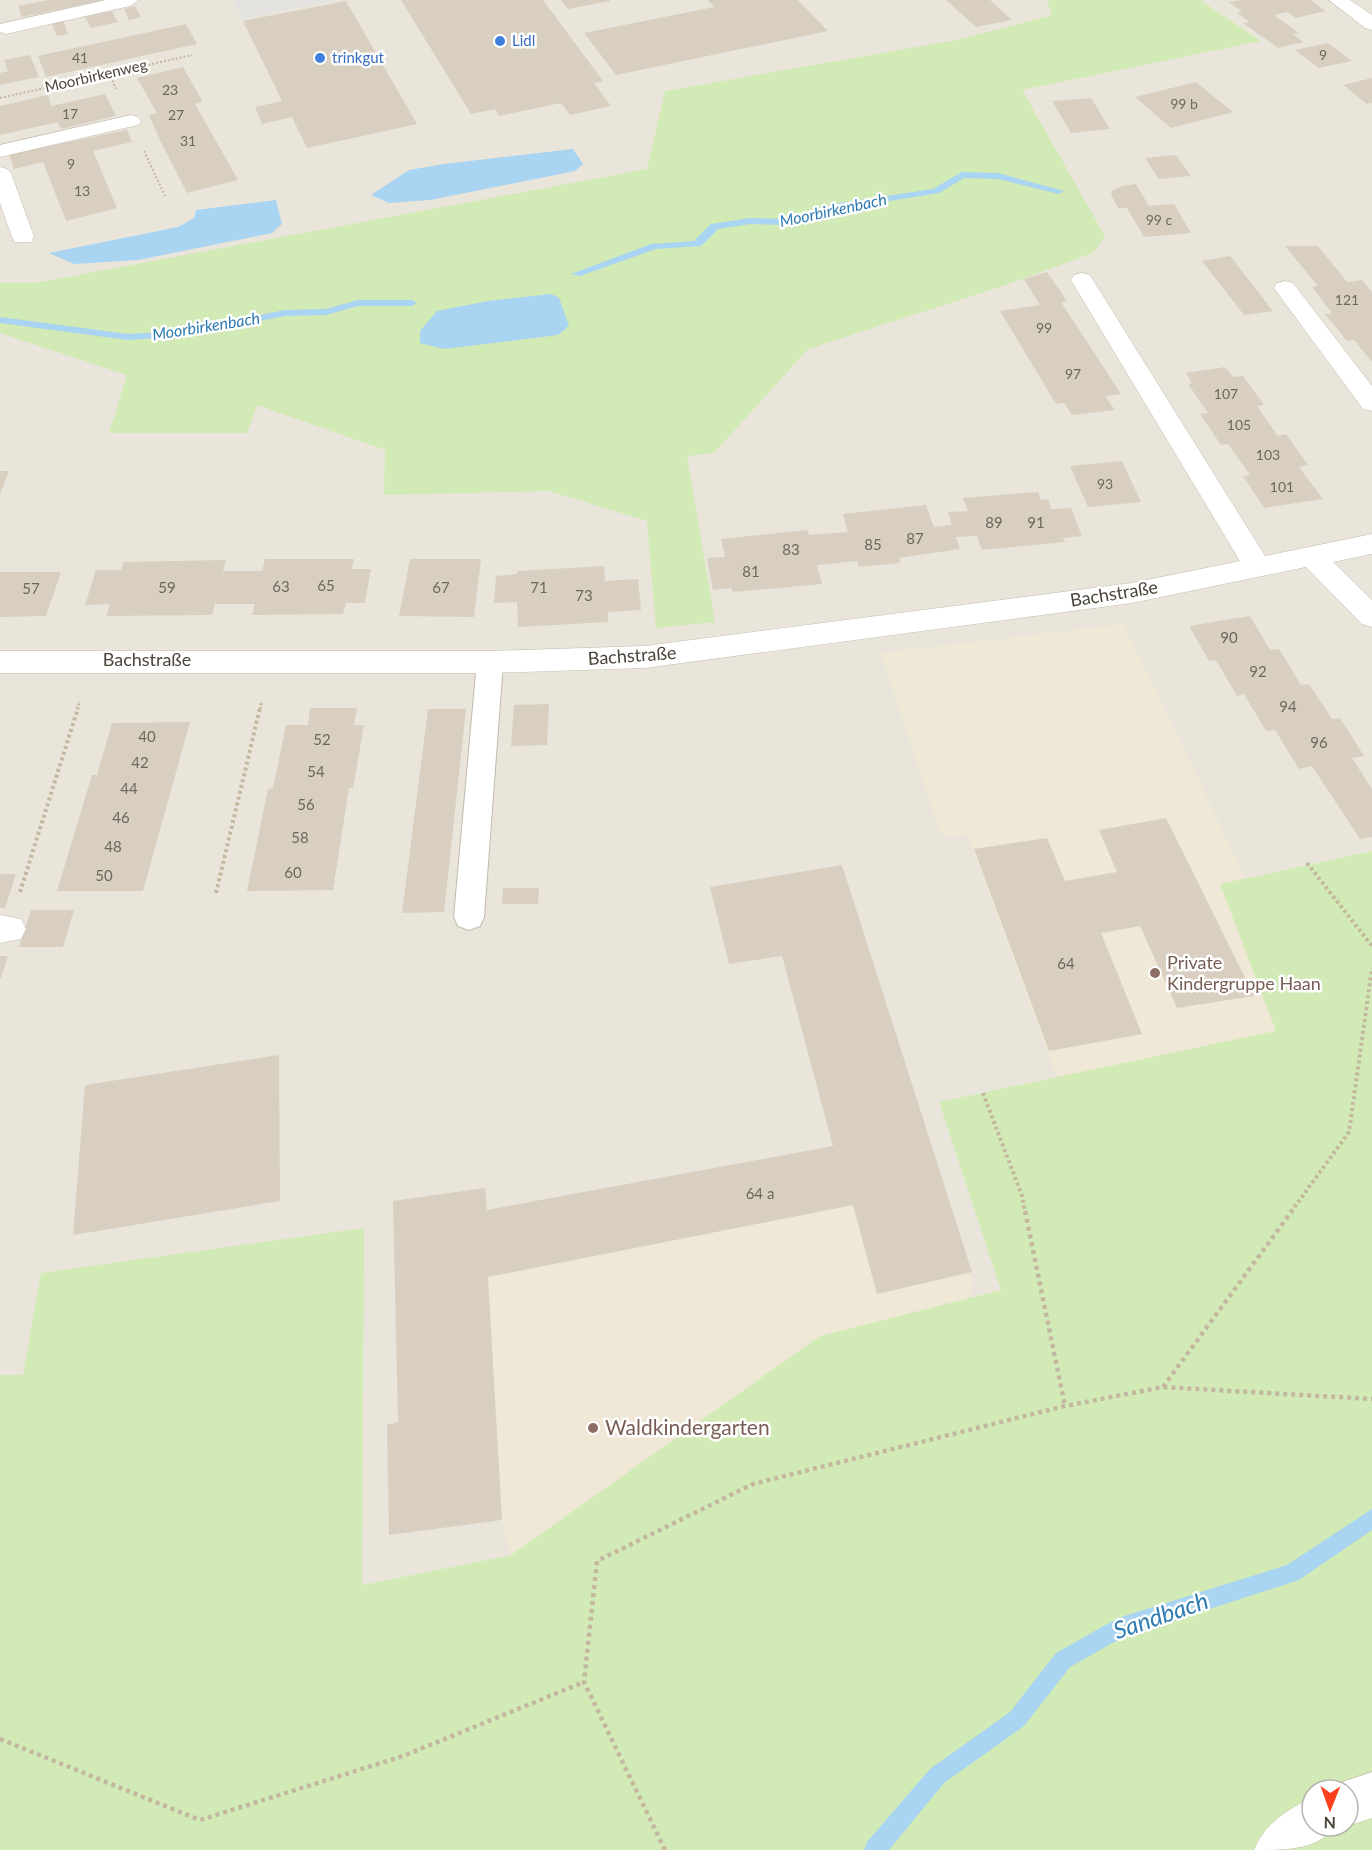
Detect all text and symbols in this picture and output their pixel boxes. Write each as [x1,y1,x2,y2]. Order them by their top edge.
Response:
place label: Lidl [512,31,535,49]
marker: Lidl [493,34,507,48]
house number: 9 [1319,46,1327,63]
place label: trinkgut [332,48,385,66]
house number: 41 [72,49,88,66]
marker: trinkgut [313,51,327,65]
street label: Moorbirkenweg [43,54,149,96]
house number: 23 [162,81,178,98]
house number: 99 b [1170,95,1198,112]
house number: 17 [62,105,78,122]
house number: 27 [168,106,184,123]
house number: 31 [180,132,196,149]
house number: 9 [67,155,75,172]
house number: 13 [74,182,90,199]
water label: Moorbirkenbach [778,189,888,230]
house number: 99 c [1146,211,1173,228]
house number: 121 [1335,291,1359,308]
water label: Moorbirkenbach [151,308,261,343]
house number: 99 [1036,319,1052,336]
house number: 97 [1065,365,1081,382]
house number: 107 [1214,385,1238,402]
house number: 105 [1227,416,1251,433]
house number: 103 [1256,446,1280,463]
house number: 93 [1097,475,1113,492]
house number: 101 [1270,478,1294,495]
house number: 89 [985,513,1003,531]
house number: 91 [1027,513,1045,531]
house number: 87 [906,529,924,547]
house number: 85 [864,535,882,553]
house number: 83 [782,540,800,558]
house number: 81 [742,562,760,580]
street label: Bachstraße [1068,575,1159,611]
house number: 65 [317,576,335,594]
house number: 63 [272,577,290,595]
house number: 59 [158,578,176,596]
house number: 67 [432,578,450,596]
house number: 71 [530,578,548,596]
house number: 57 [22,579,40,597]
house number: 73 [575,586,593,604]
house number: 90 [1220,628,1238,646]
street label: Bachstraße [587,641,677,669]
street label: Bachstraße [103,648,191,670]
house number: 92 [1249,662,1267,680]
house number: 94 [1279,697,1297,715]
house number: 40 [138,727,156,745]
house number: 52 [313,730,331,748]
house number: 96 [1310,733,1328,751]
house number: 42 [131,753,149,771]
house number: 54 [307,762,325,780]
house number: 44 [120,779,138,797]
house number: 56 [297,795,315,813]
house number: 46 [112,808,130,826]
house number: 58 [291,828,309,846]
house number: 48 [104,837,122,855]
house number: 60 [284,863,302,881]
house number: 50 [95,866,113,884]
place label: Private Kindergruppe Haan [1167,951,1321,994]
house number: 64 [1057,954,1075,972]
marker: Private Kindergruppe Haan [1148,966,1162,980]
house number: 64 a [746,1184,774,1202]
place label: Waldkindergarten [605,1414,770,1439]
marker: Waldkindergarten [586,1421,600,1435]
water label: Sandbach [1109,1585,1212,1644]
north arrow [1300,1778,1360,1838]
text: N [1323,1814,1336,1833]

